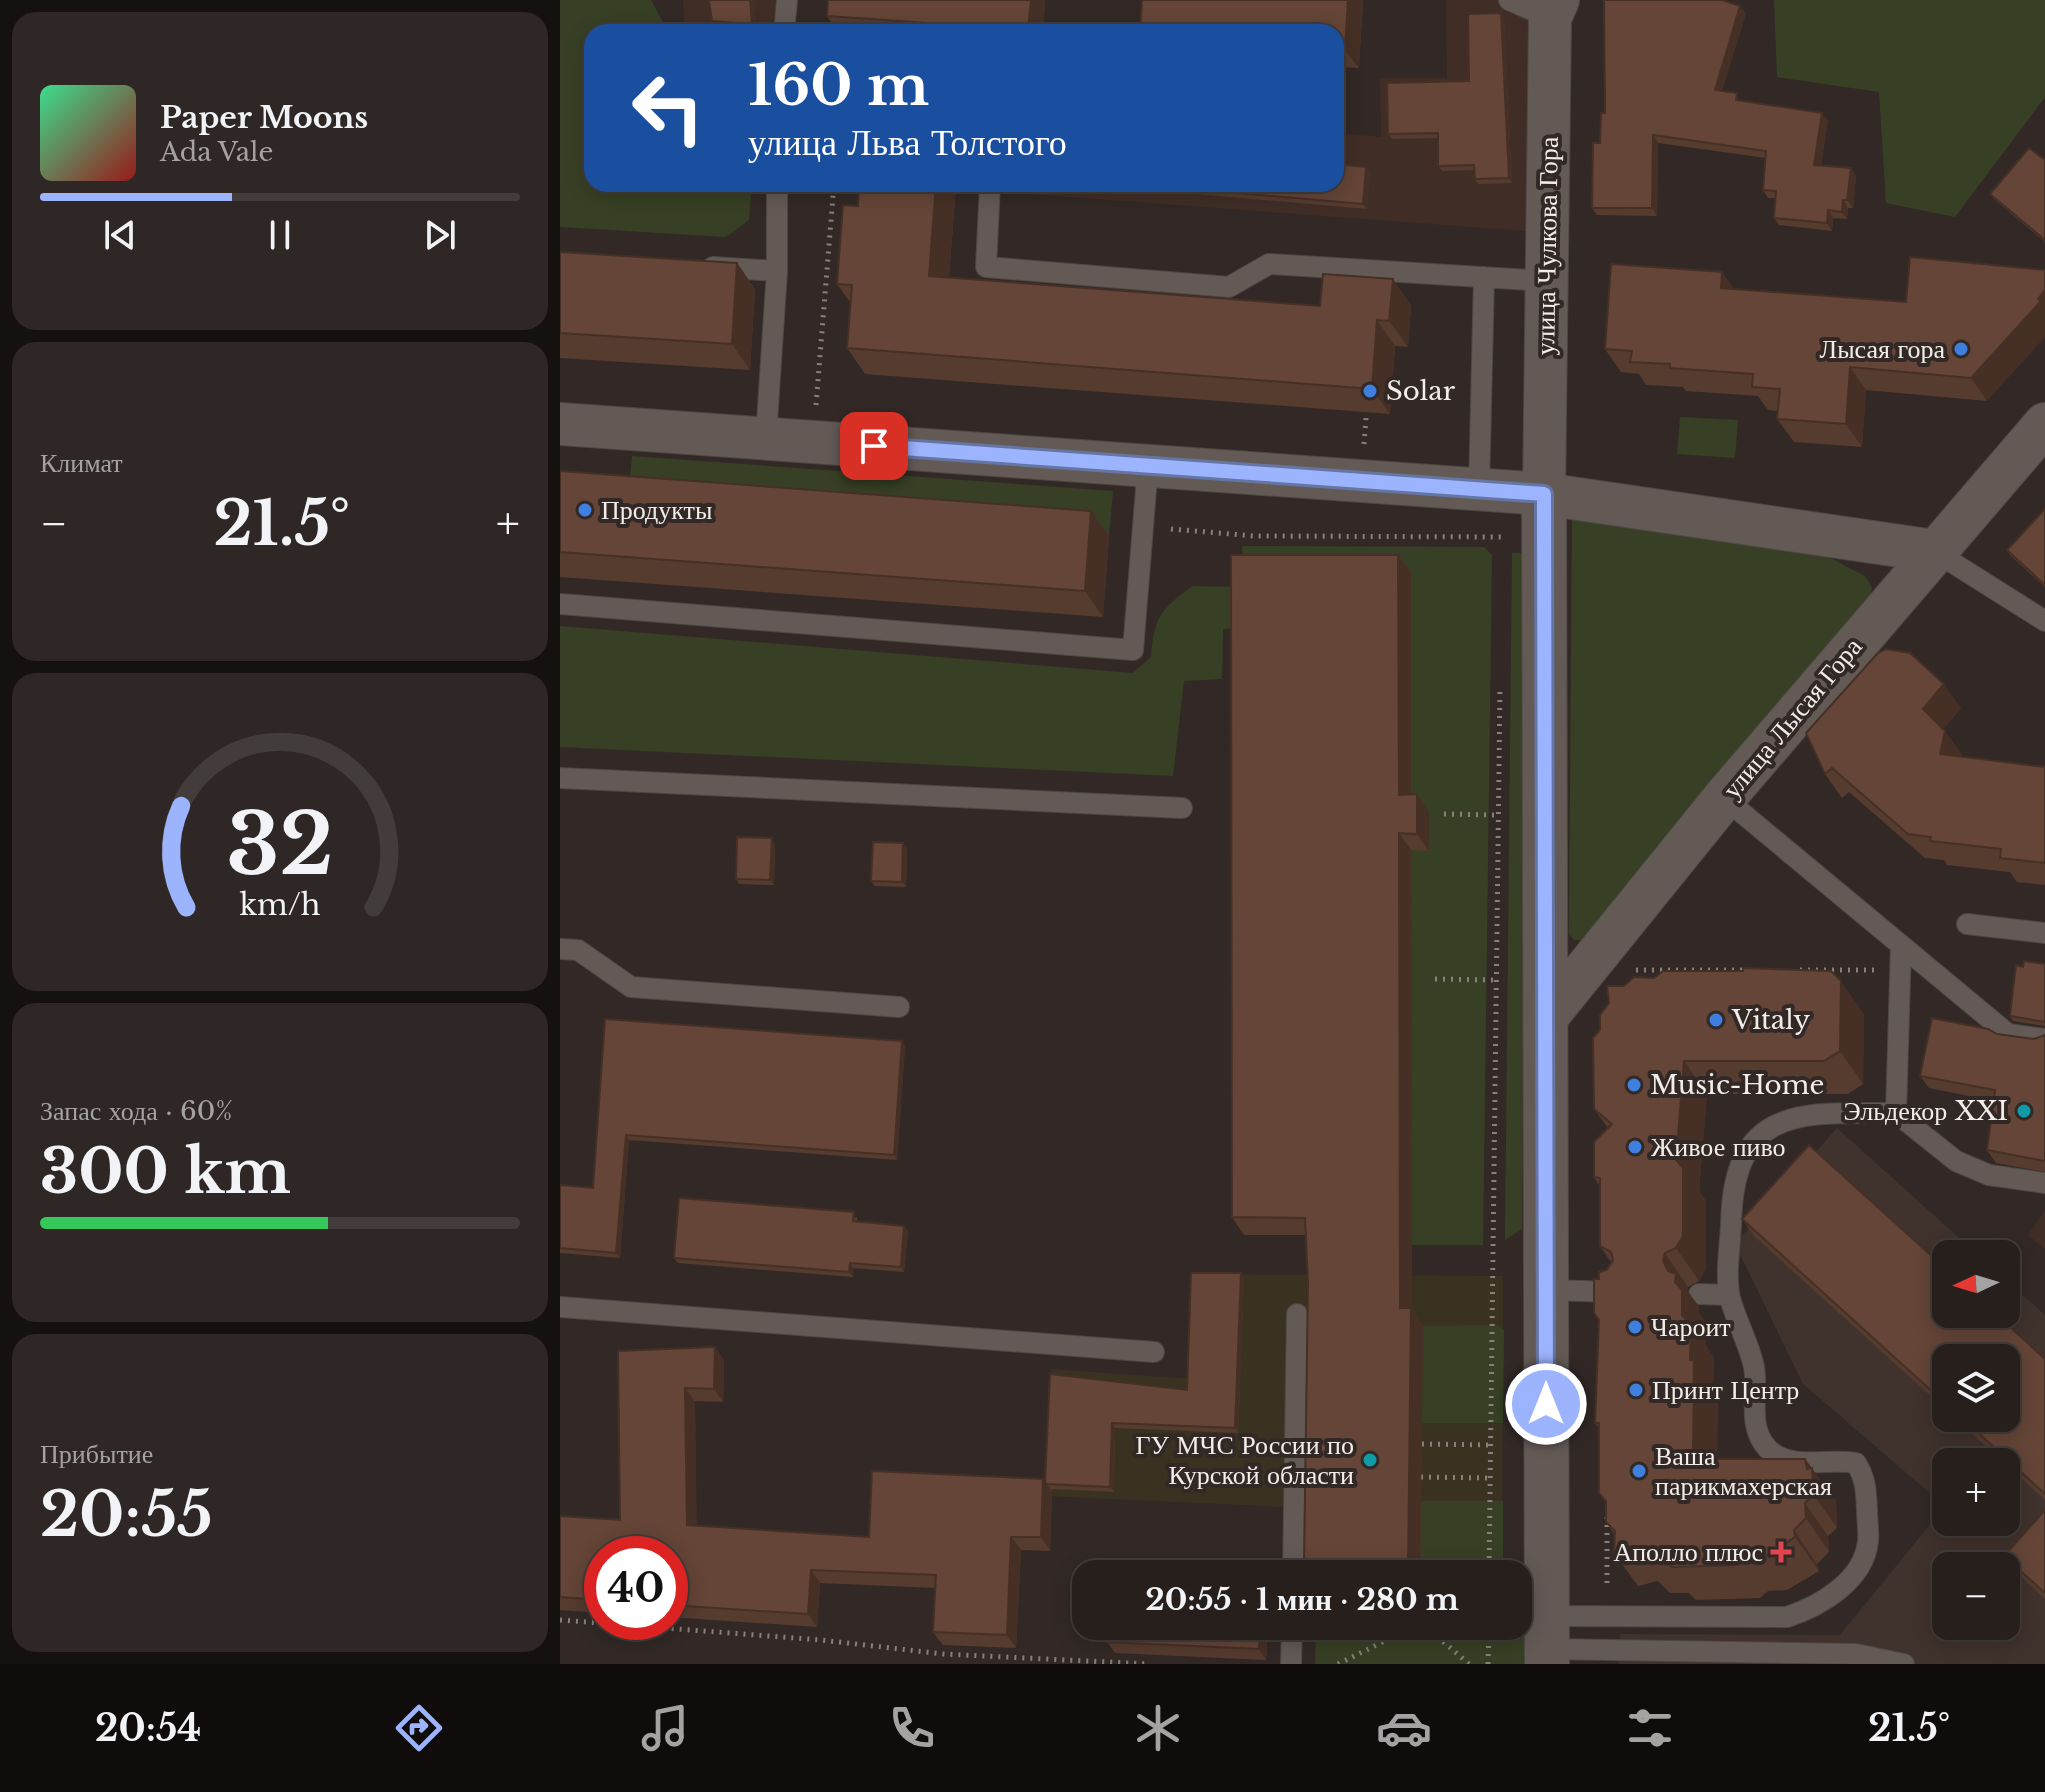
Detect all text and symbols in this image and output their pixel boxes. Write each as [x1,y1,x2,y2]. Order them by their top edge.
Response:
text: 160 m [748,51,929,120]
icon: left [616,56,720,160]
text: Paper Moons [160,99,368,136]
text: улица Льва Толстого [748,120,1067,165]
text: Ada Vale [160,136,273,168]
street label: улица Чулкова Гора [1529,136,1565,356]
icon: previous [98,213,142,257]
icon: pause [258,213,302,257]
icon: next [418,213,462,257]
place label: Лысая гора [1820,333,1945,365]
marker: Лысая гора [1952,340,1970,358]
place label: Solar [1386,375,1456,407]
marker: Solar [1361,382,1379,400]
pin [840,412,908,480]
icon: arrive [852,424,896,468]
text: Климат [40,447,123,479]
text: 21.5° [214,487,350,561]
place label: Продукты [601,494,712,526]
text: − [40,496,68,551]
text: + [496,496,520,551]
marker: Продукты [576,501,594,519]
street label: улица Лысая Гора [1716,631,1869,805]
text: 32 [226,793,334,896]
text: km/h [239,887,321,923]
place label: Vitaly [1731,1004,1811,1036]
marker: Vitaly [1707,1011,1725,1029]
place label: Music-Home [1650,1069,1824,1101]
marker: Music-Home [1625,1076,1643,1094]
text: Запас хода · 60% [40,1095,233,1127]
place label: Эльдекор XXI [1843,1095,2008,1127]
marker: Эльдекор XXI [2015,1102,2033,1120]
place label: Живое пиво [1651,1131,1786,1163]
text: 300 km [40,1135,291,1209]
marker: Живое пиво [1626,1138,1644,1156]
north arrow [1932,1240,2020,1328]
map controls [1932,1240,2020,1640]
place label: Чароит [1651,1311,1731,1343]
marker: Чароит [1626,1318,1644,1336]
button: layers [1932,1344,2020,1432]
position arrow [1504,1362,1588,1446]
place label: Принт Центр [1652,1374,1799,1406]
marker: Принт Центр [1627,1381,1645,1399]
place label: ГУ МЧС России по Курской области [1136,1429,1354,1491]
text: Прибытие [40,1438,153,1470]
place label: Ваша парикмахерская [1655,1440,1832,1502]
button: + [1932,1448,2020,1536]
marker: ГУ МЧС России по Курской области [1361,1451,1379,1469]
marker: Ваша парикмахерская [1630,1462,1648,1480]
text: 20:55 [40,1478,213,1552]
speed limit sign: 40 [584,1536,688,1640]
place label: Аполло плюс [1613,1536,1763,1568]
marker: Аполло плюс [1770,1541,1792,1563]
button: − [1932,1552,2020,1640]
text: 20:55 · 1 мин · 280 m [1145,1581,1459,1618]
icon: directions [391,1700,447,1756]
icon: music [637,1700,693,1756]
icon: phone [884,1700,940,1756]
icon: climate [1130,1700,1186,1756]
icon: car [1376,1700,1432,1756]
icon: filters [1622,1700,1678,1756]
text: 20:54 [95,1706,201,1751]
text: 21.5° [1868,1706,1950,1751]

